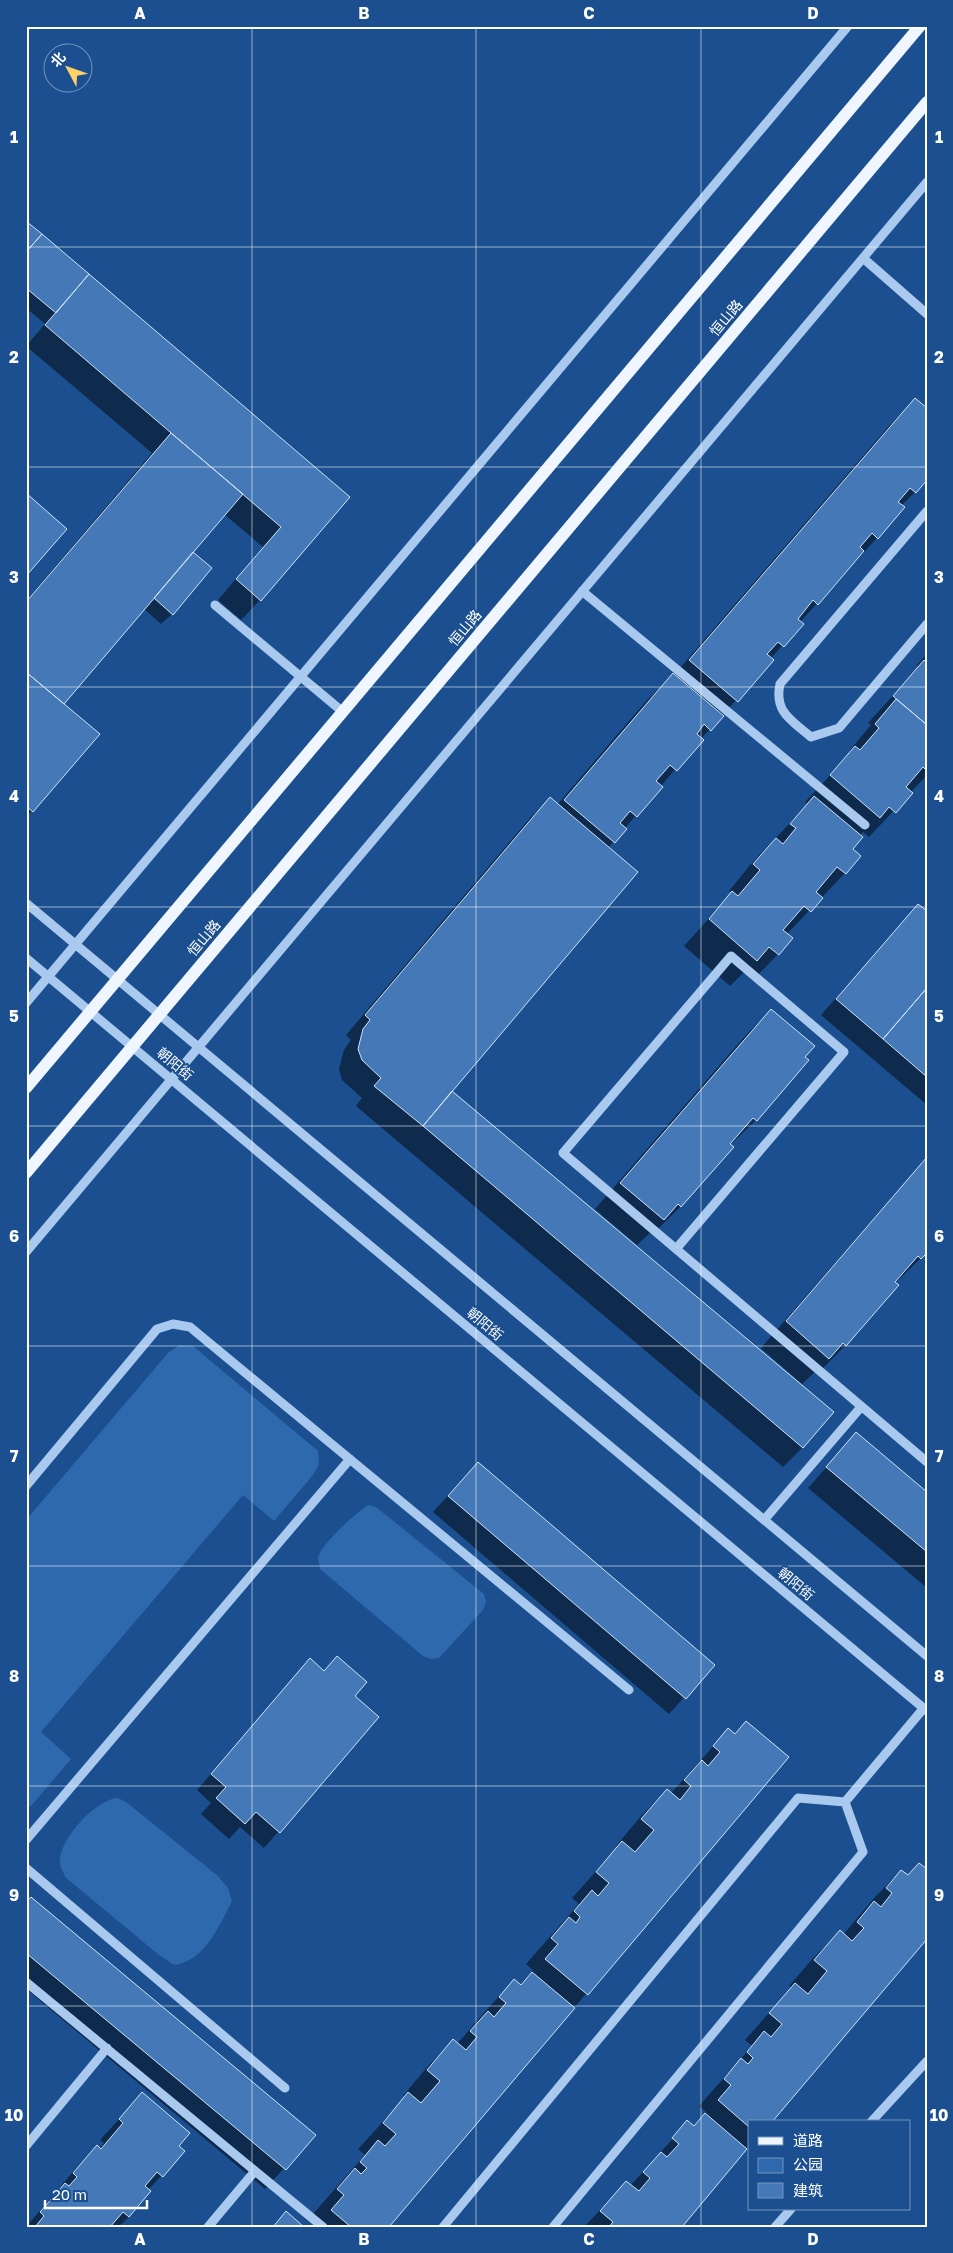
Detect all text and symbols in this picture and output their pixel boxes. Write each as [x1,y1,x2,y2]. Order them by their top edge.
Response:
text: A [134,3,146,23]
text: B [358,3,370,23]
text: C [583,3,595,23]
text: D [807,3,819,23]
north arrow [42,42,92,92]
text: 北 [47,48,69,70]
text: 1 [10,127,18,147]
text: 1 [935,127,943,147]
street label: 恒山路 [706,296,746,339]
text: 2 [9,347,19,367]
text: 2 [934,347,944,367]
text: 3 [9,567,19,587]
text: 3 [934,567,944,587]
street label: 恒山路 [445,606,485,649]
text: 4 [9,786,19,806]
text: 4 [934,786,944,806]
street label: 恒山路 [184,916,224,959]
text: 5 [9,1006,19,1026]
text: 5 [934,1006,944,1026]
street label: 朝阳街 [154,1044,197,1084]
text: 6 [9,1226,19,1246]
text: 6 [934,1226,944,1246]
street label: 朝阳街 [464,1304,507,1344]
text: 7 [10,1446,19,1466]
text: 7 [935,1446,944,1466]
street label: 朝阳街 [775,1564,818,1604]
text: 8 [9,1666,19,1686]
text: 8 [934,1666,944,1686]
text: 9 [9,1885,19,1905]
text: 9 [934,1885,944,1905]
text: 10 [5,2105,23,2125]
text: 10 [930,2105,948,2125]
legend [748,2120,910,2210]
text: 道路 [793,2131,823,2149]
text: 公园 [793,2155,823,2173]
scale bar [45,2178,148,2210]
text: 建筑 [793,2181,823,2199]
text: 20 m [52,2185,87,2203]
text: A [134,2229,146,2249]
text: B [358,2229,370,2249]
text: C [583,2229,595,2249]
text: D [807,2229,819,2249]

